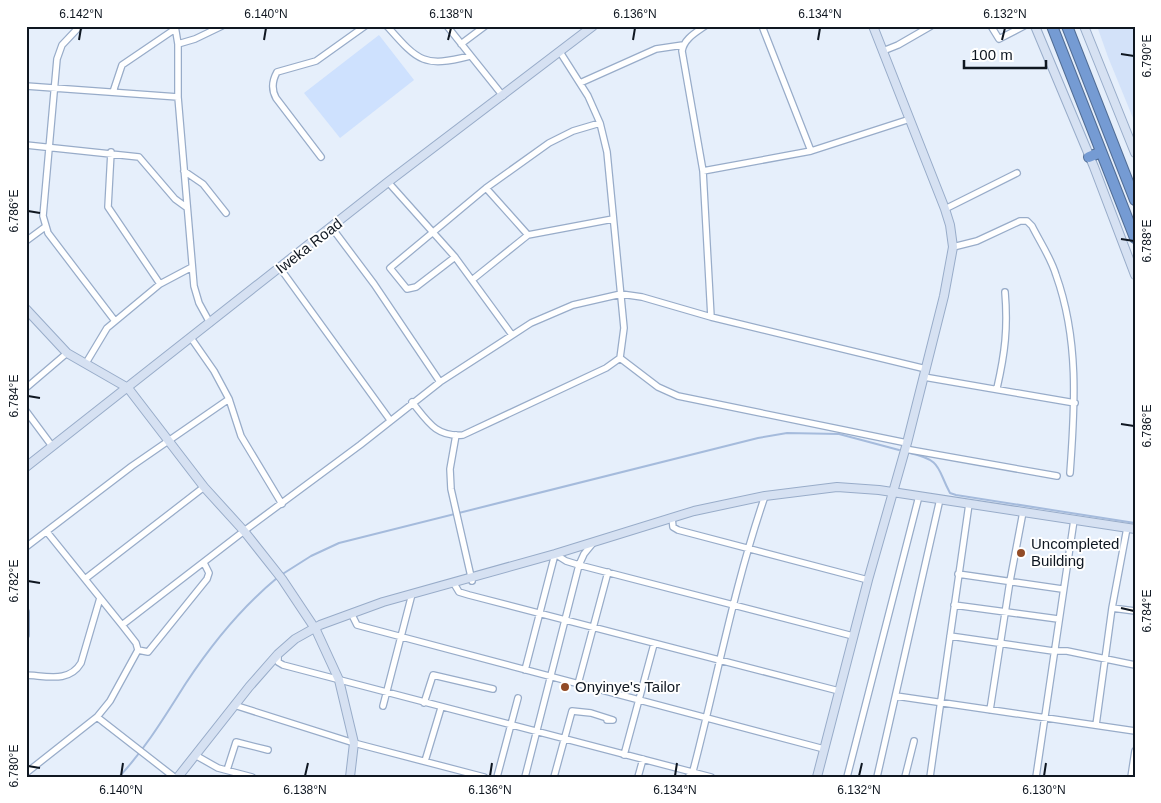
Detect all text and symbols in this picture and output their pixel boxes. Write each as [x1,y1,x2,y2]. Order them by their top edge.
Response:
text: 6.142°N [59,7,103,21]
text: 6.140°N [244,7,288,21]
text: 6.138°N [429,7,473,21]
text: 6.136°N [613,7,657,21]
text: 6.134°N [798,7,842,21]
text: 6.132°N [983,7,1027,21]
text: 6.790°E [1140,35,1154,77]
scale bar [964,38,1046,70]
text: 100 m [971,46,1013,63]
text: 6.786°E [7,190,21,232]
street label: Iweka Road [272,215,345,277]
text: 6.788°E [1140,220,1154,262]
text: 6.784°E [7,375,21,417]
text: 6.786°E [1140,405,1154,447]
place label: Uncompleted Building [1031,535,1119,569]
marker: Uncompleted Building [1015,547,1027,559]
text: 6.782°E [7,560,21,602]
text: 6.784°E [1140,590,1154,632]
place label: Onyinye's Tailor [575,678,680,695]
marker: Onyinye's Tailor [559,681,571,693]
text: 6.780°E [7,745,21,787]
text: 6.140°N [99,783,143,797]
text: 6.138°N [283,783,327,797]
text: 6.136°N [468,783,512,797]
text: 6.134°N [653,783,697,797]
text: 6.132°N [837,783,881,797]
text: 6.130°N [1022,783,1066,797]

